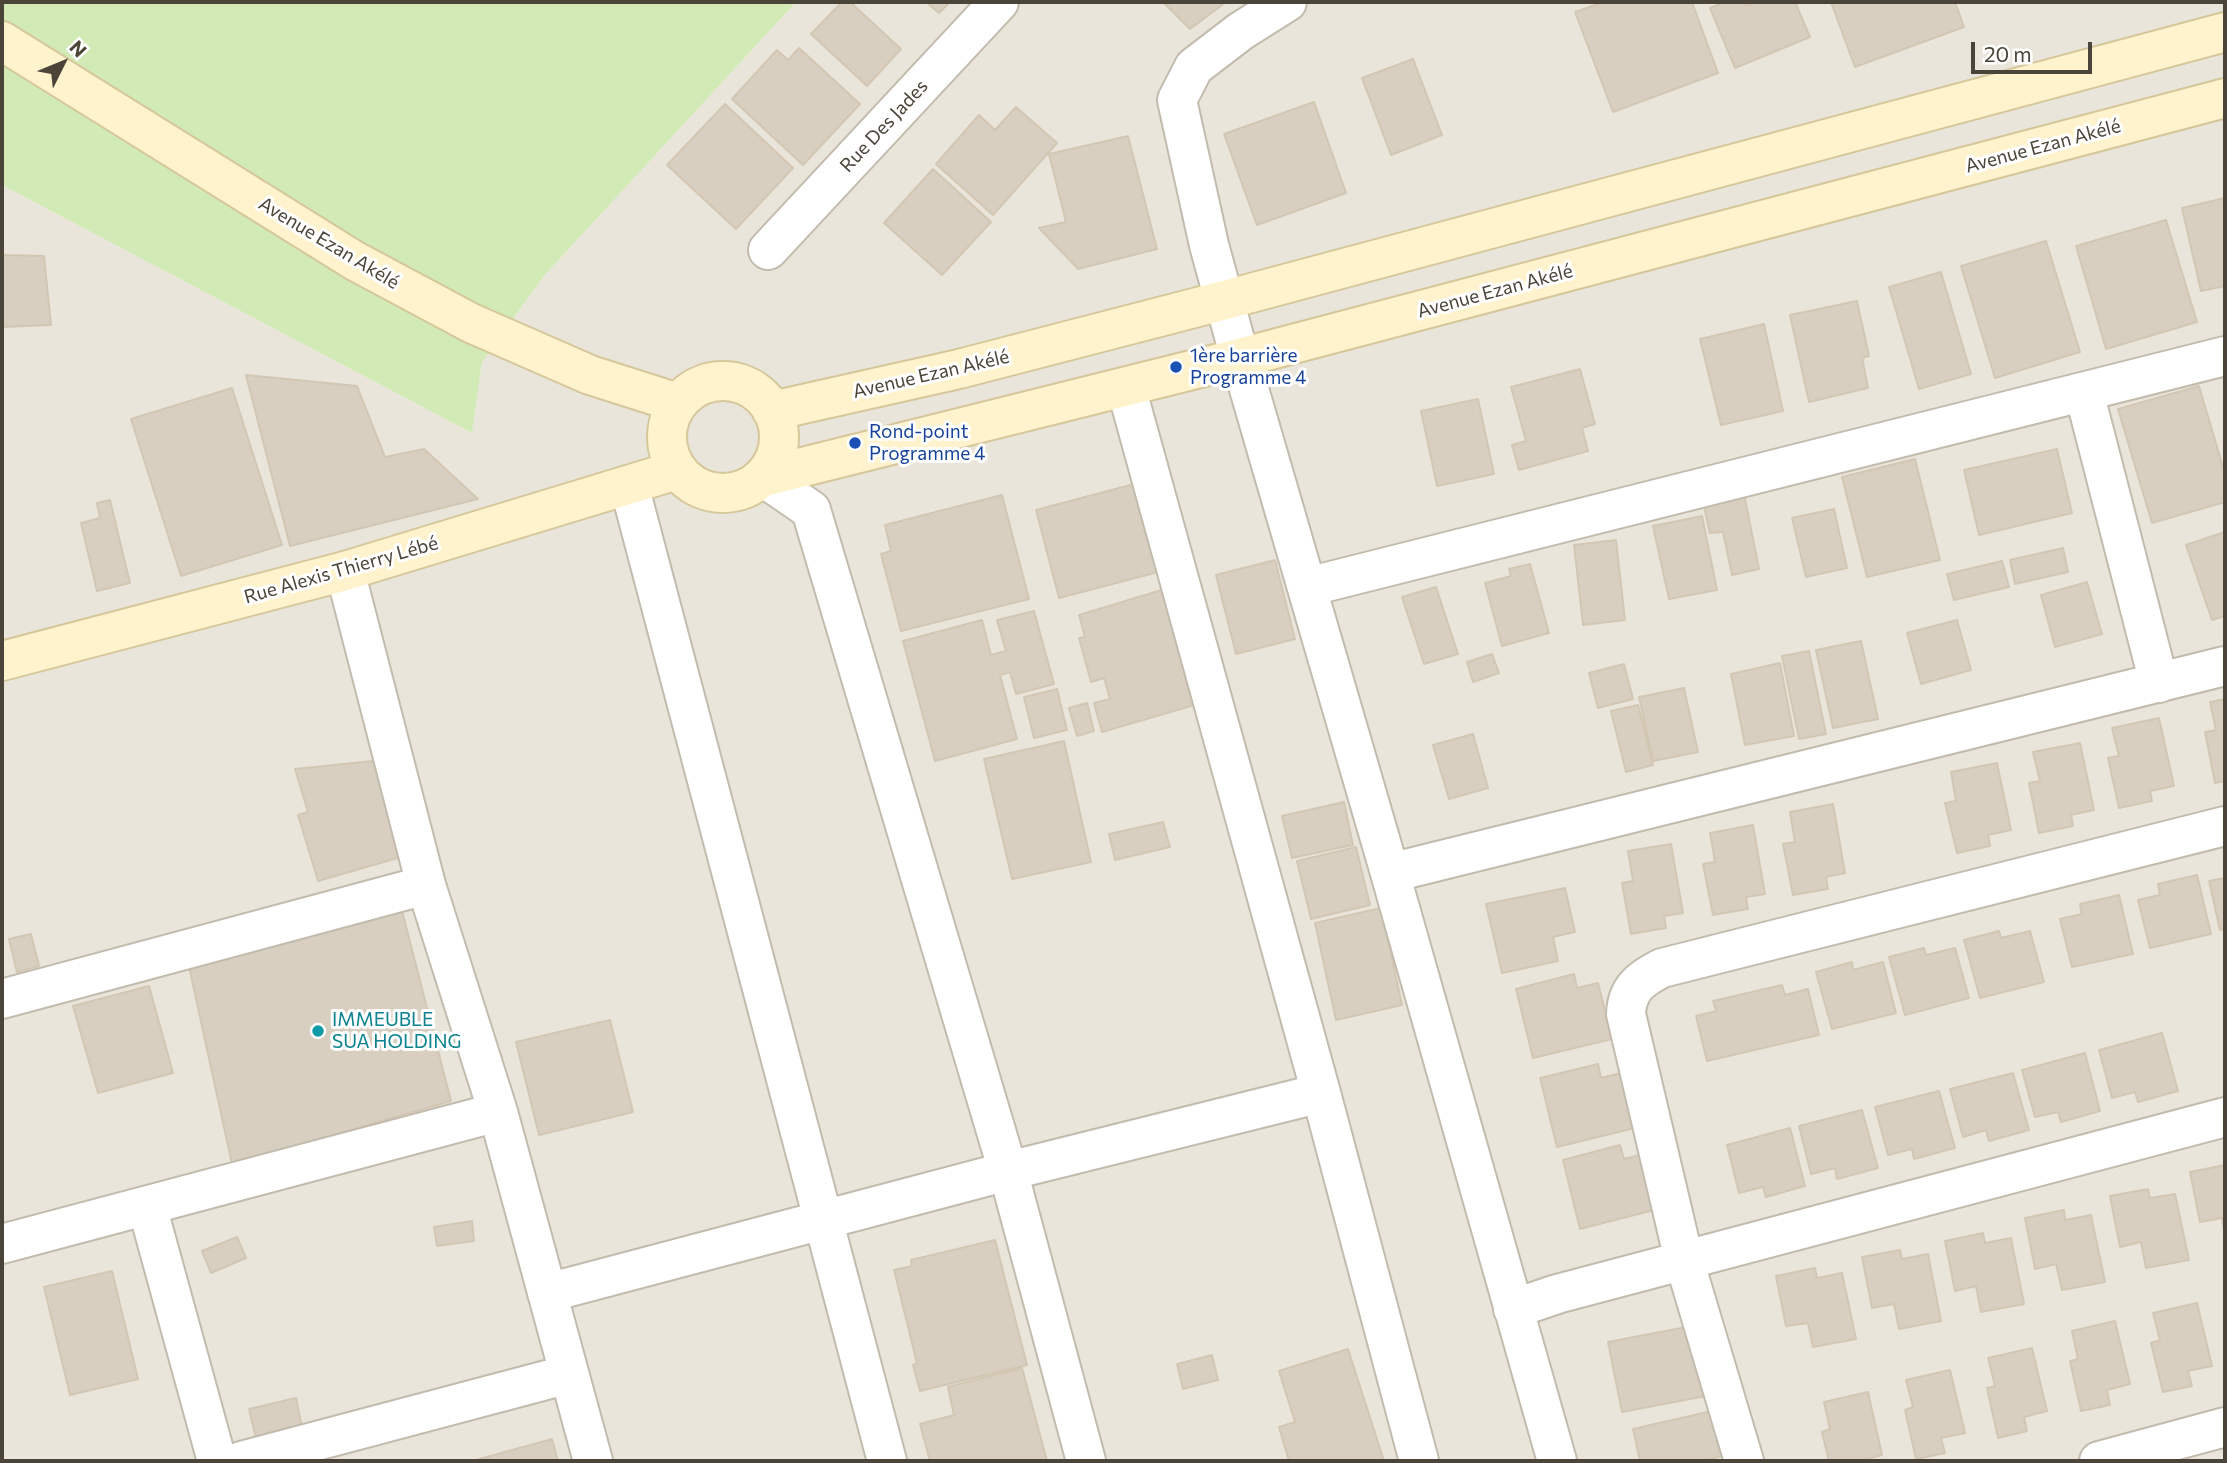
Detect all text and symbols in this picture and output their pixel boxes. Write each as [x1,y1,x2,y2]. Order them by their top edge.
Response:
north arrow [28,28,98,98]
scale bar [1975,28,2096,72]
text: N [65,35,92,61]
text: 20 m [1984,41,2032,66]
street label: Rue Des Jades [835,75,933,177]
street label: Avenue Ezan Akélé [1963,114,2123,178]
street label: Avenue Ezan Akélé [255,192,403,294]
street label: Avenue Ezan Akélé [1415,259,1575,323]
street label: Avenue Ezan Akélé [850,345,1012,403]
place label: 1ère barrière Programme 4 [1190,345,1306,389]
marker: 1ère barrière Programme 4 [1168,359,1184,375]
place label: Rond-point Programme 4 [869,421,985,465]
marker: Rond-point Programme 4 [847,435,863,451]
street label: Rue Alexis Thierry Lébé [241,531,441,609]
place label: IMMEUBLE SUA HOLDING [332,1009,461,1053]
marker: IMMEUBLE SUA HOLDING [310,1023,326,1039]

